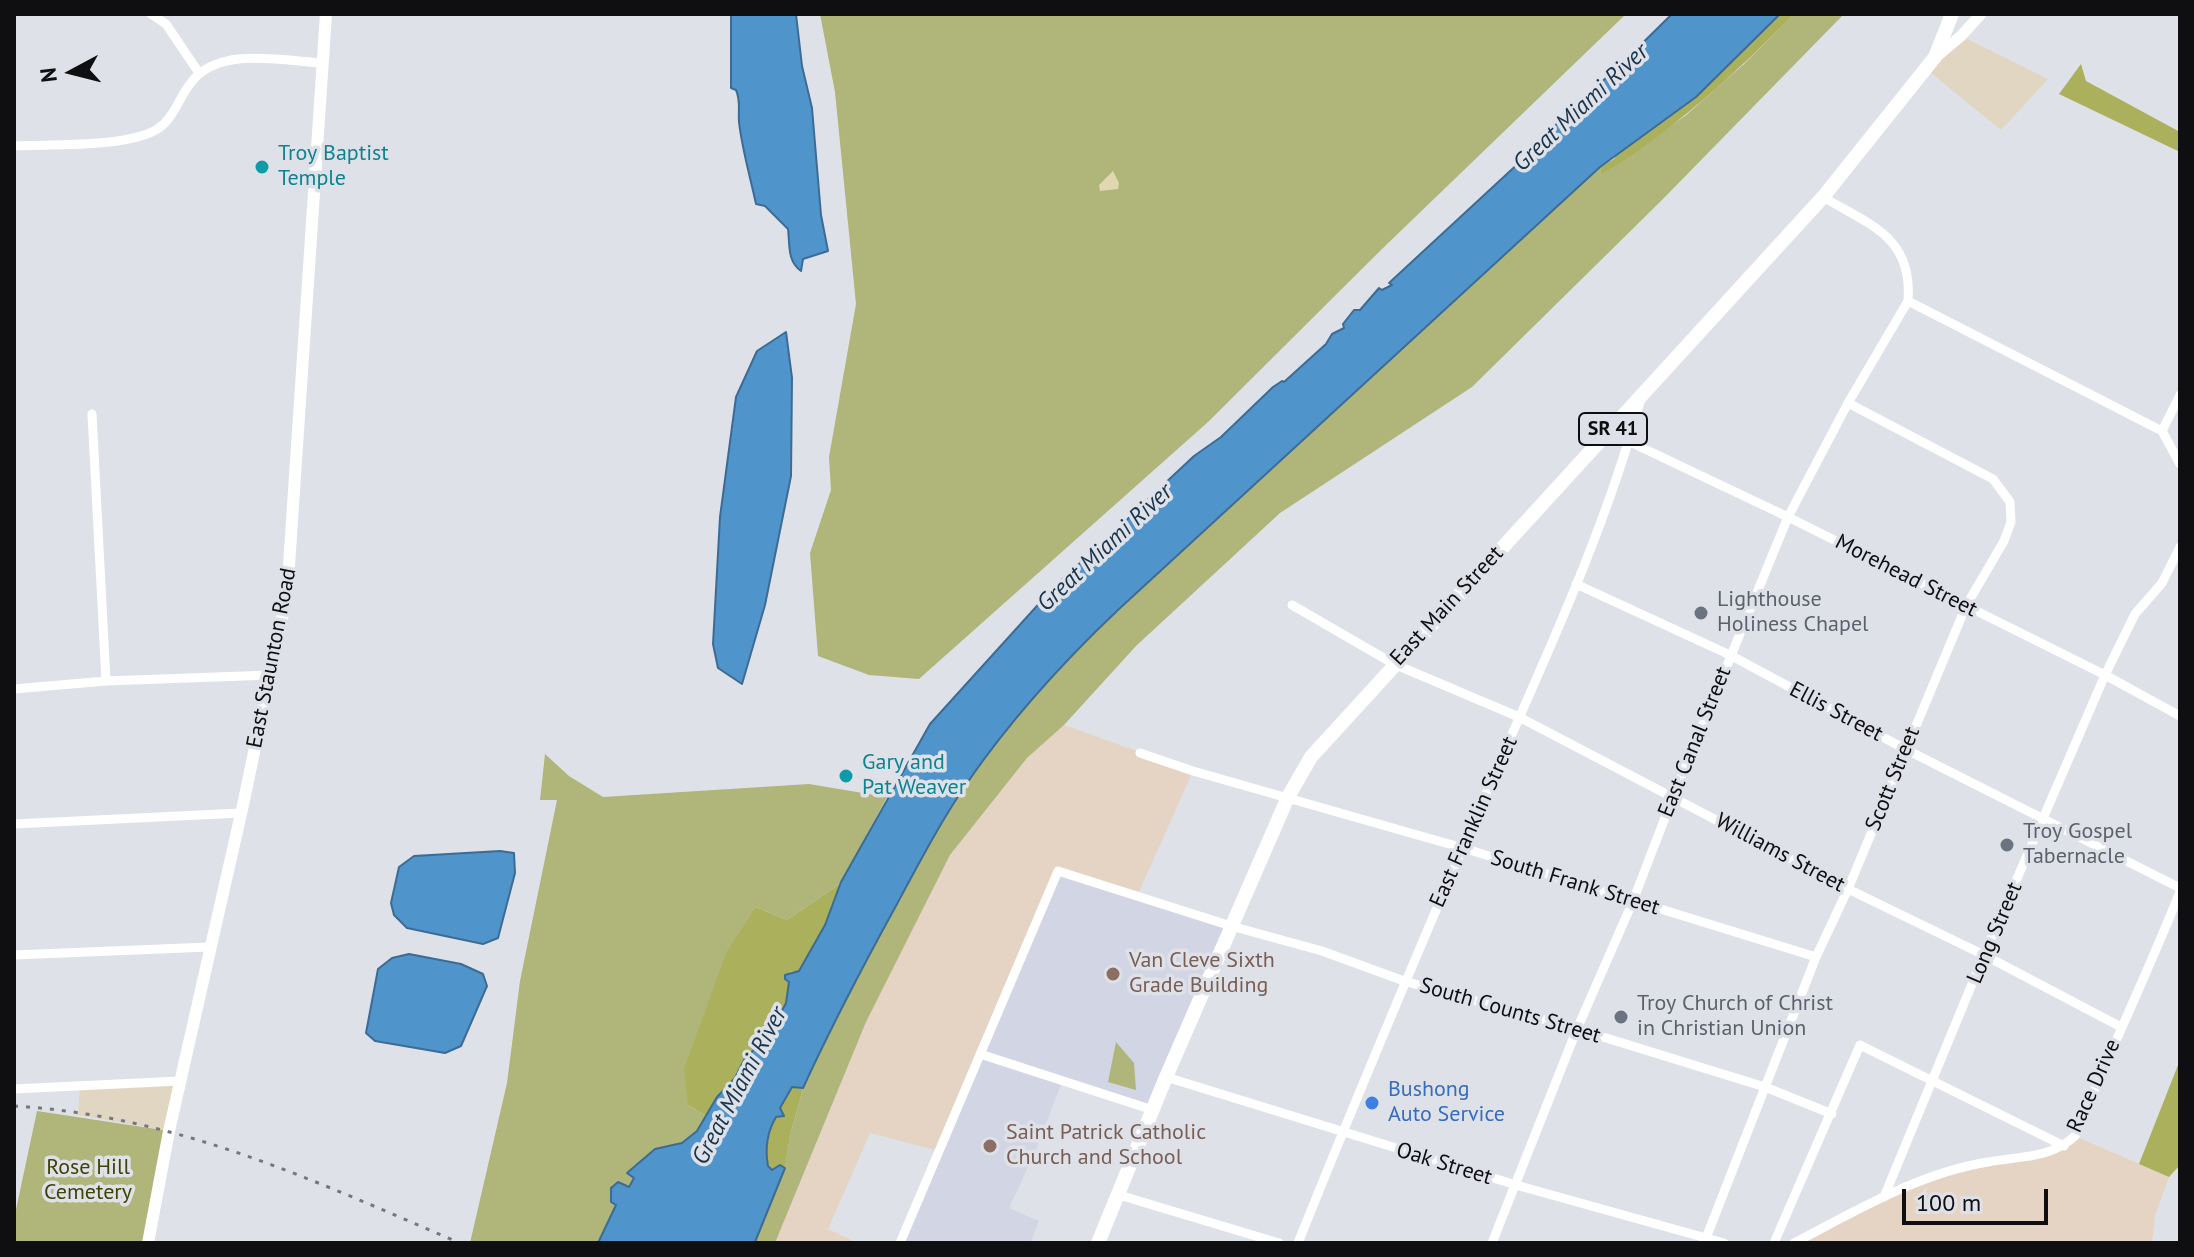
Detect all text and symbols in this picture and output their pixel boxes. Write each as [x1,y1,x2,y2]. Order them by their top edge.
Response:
north arrow [32,32,112,112]
water label: Great Miami River [1507,38,1655,178]
text: N [33,66,63,84]
place label: Troy Baptist Temple [278,141,389,192]
marker: Troy Baptist Temple [253,158,271,176]
road number: SR 41 [1579,413,1647,445]
water label: Great Miami River [1031,478,1179,618]
street label: Morehead Street [1831,529,1981,623]
street label: East Main Street [1385,541,1509,671]
street label: East Staunton Road [242,566,302,750]
place label: Lighthouse Holiness Chapel [1717,587,1869,638]
marker: Lighthouse Holiness Chapel [1692,604,1710,622]
street label: East Canal Street [1653,663,1737,821]
street label: Ellis Street [1785,676,1887,748]
street label: Scott Street [1860,723,1926,835]
street label: East Franklin Street [1425,733,1523,911]
place label: Gary and Pat Weaver [862,750,966,802]
marker: Gary and Pat Weaver [837,767,855,785]
street label: Williams Street [1711,808,1849,898]
place label: Troy Gospel Tabernacle [2023,819,2132,870]
marker: Troy Gospel Tabernacle [1998,836,2016,854]
street label: South Frank Street [1487,845,1663,921]
street label: Long Street [1962,878,2028,988]
place label: Van Cleve Sixth Grade Building [1129,948,1275,1000]
marker: Van Cleve Sixth Grade Building [1104,965,1122,983]
street label: South Counts Street [1417,973,1603,1049]
place label: Troy Church of Christ in Christian Union [1637,991,1833,1042]
water label: Great Miami River [686,1002,794,1170]
marker: Troy Church of Christ in Christian Union [1612,1008,1630,1026]
street label: Race Drive [2062,1035,2126,1137]
place label: Bushong Auto Service [1388,1077,1505,1128]
marker: Bushong Auto Service [1363,1094,1381,1112]
place label: Saint Patrick Catholic Church and School [1006,1120,1206,1172]
marker: Saint Patrick Catholic Church and School [981,1137,999,1155]
street label: Oak Street [1393,1137,1495,1191]
park label: Rose Hill Cemetery [44,1155,132,1206]
scale bar [1906,1173,2052,1223]
text: 100 m [1916,1187,1981,1218]

